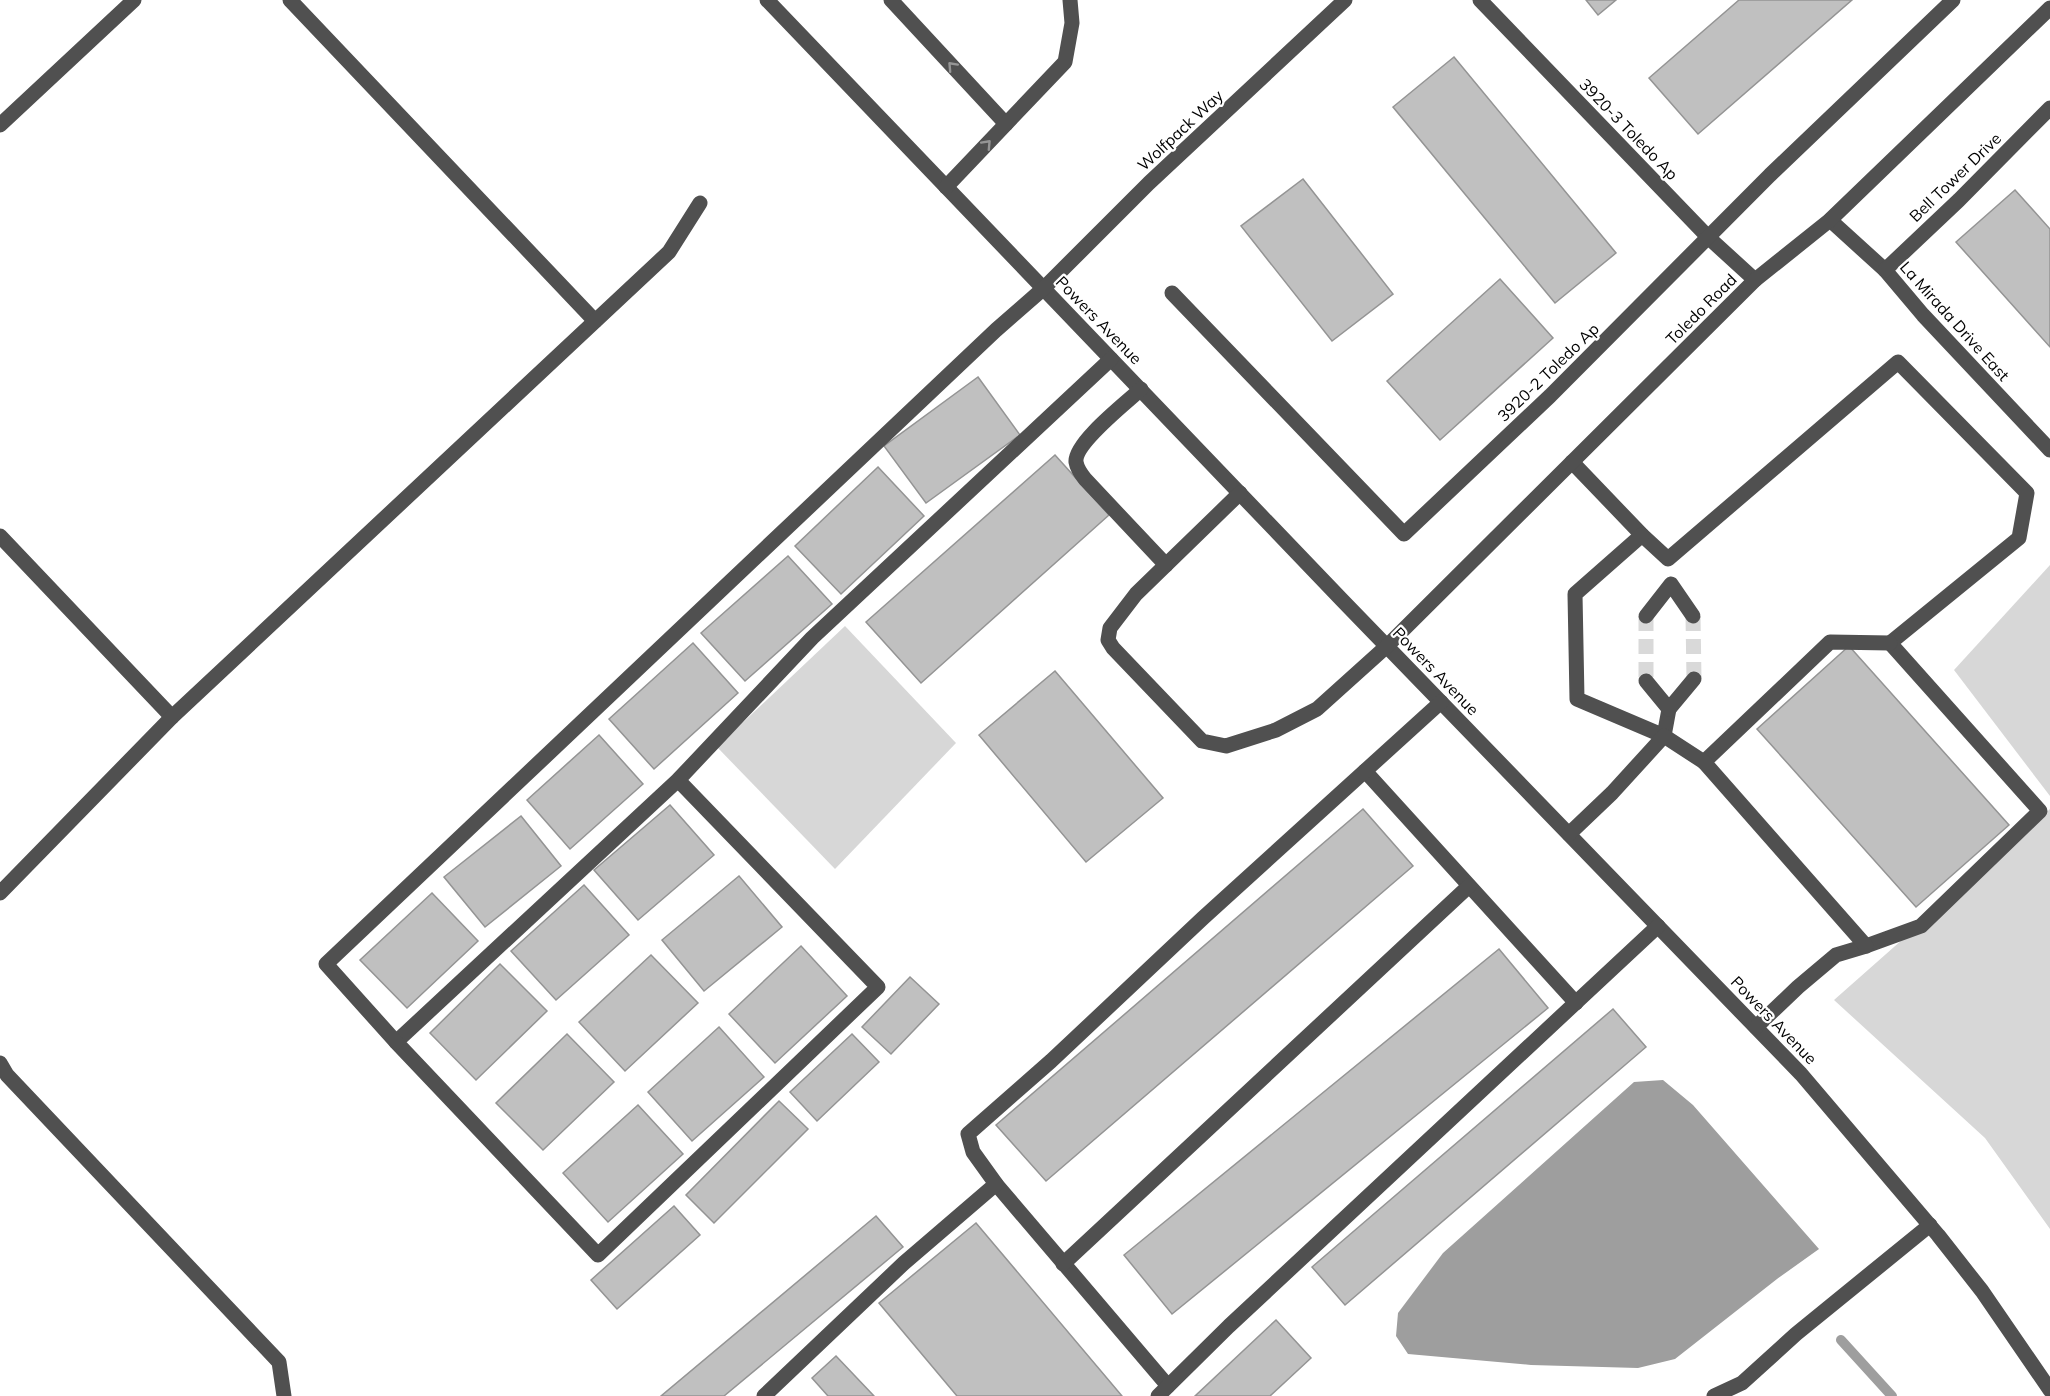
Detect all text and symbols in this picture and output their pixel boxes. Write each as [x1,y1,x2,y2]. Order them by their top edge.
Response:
one-way arrow [948,62,959,72]
street label: 3920-3 Toledo Ap [1575,74,1683,184]
street label: Wolfpack Way [1133,85,1227,175]
street label: Bell Tower Drive [1905,128,2005,226]
one-way arrow [979,141,990,152]
street label: La Mirada Drive East [1896,257,2014,385]
street label: Toledo Road [1661,269,1741,349]
street label: Powers Avenue [1052,272,1146,368]
street label: 3920-2 Toledo Ap [1493,318,1603,426]
street label: Powers Avenue [1389,623,1483,719]
street label: Powers Avenue [1727,972,1821,1068]

